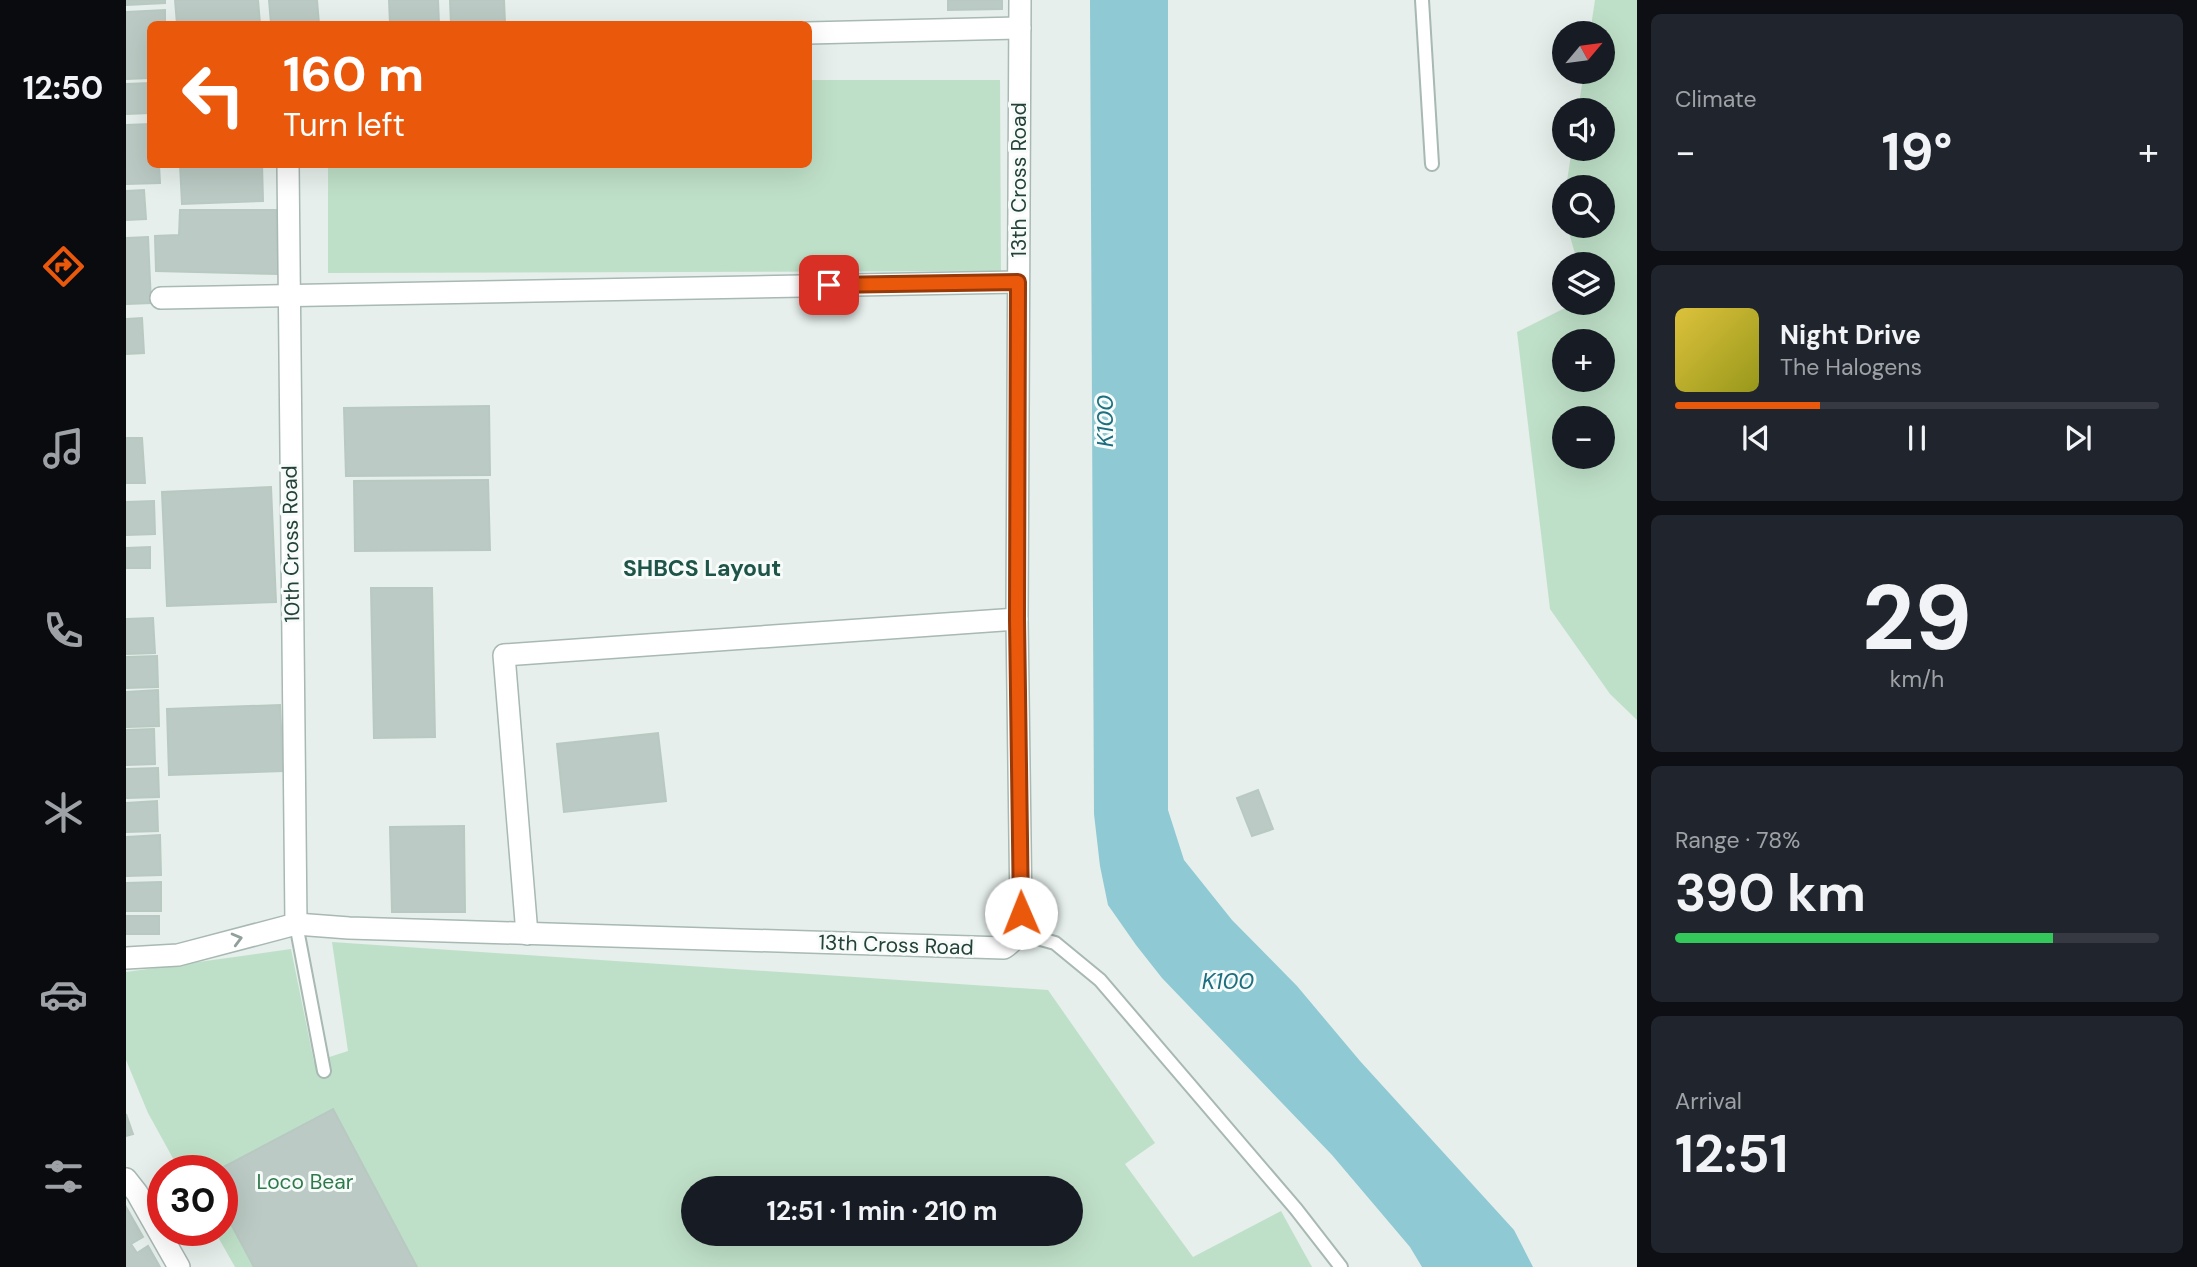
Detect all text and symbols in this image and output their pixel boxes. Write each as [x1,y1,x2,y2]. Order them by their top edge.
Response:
north arrow [1552,21,1615,84]
map controls [1552,21,1615,469]
text: 160 m [283,42,424,106]
icon: left [168,49,259,140]
text: 12:50 [23,67,103,109]
text: Climate [1675,84,1757,114]
button: sound [1552,98,1615,161]
street label: 13th Cross Road [1005,102,1033,258]
text: Turn left [283,104,405,146]
text: 19° [1882,118,1952,186]
text: − [1675,127,1696,177]
text: + [2138,127,2159,177]
button: search [1552,175,1615,238]
icon: directions [39,242,88,291]
button: layers [1552,252,1615,315]
pin [799,255,859,315]
icon: arrive [810,266,848,304]
text: Night Drive [1780,318,1921,352]
button: + [1552,329,1615,392]
text: The Halogens [1780,352,1922,382]
water label: K100 [1090,395,1120,447]
button: − [1552,406,1615,469]
icon: previous [1737,419,1775,457]
icon: pause [1898,419,1936,457]
icon: next [2059,419,2097,457]
icon: music [39,424,88,473]
street label: 10th Cross Road [276,465,306,623]
district label: SHBCS Layout [623,553,781,583]
text: 29 [1862,559,1972,677]
icon: phone [39,606,88,655]
text: km/h [1890,664,1944,694]
icon: climate [39,788,88,837]
text: Range · 78% [1675,825,1800,855]
text: 390 km [1675,859,1866,927]
position arrow [984,876,1058,950]
street label: 13th Cross Road [818,928,974,962]
one-way arrow [231,933,243,947]
water label: K100 [1202,966,1254,996]
icon: car [39,970,88,1019]
text: Arrival [1675,1086,1742,1116]
text: 12:51 [1675,1120,1788,1188]
icon: filters [39,1152,88,1201]
speed limit sign: 30 [147,1155,238,1246]
park label: Loco Bear [257,1168,354,1196]
text: 12:51 · 1 min · 210 m [767,1194,997,1228]

